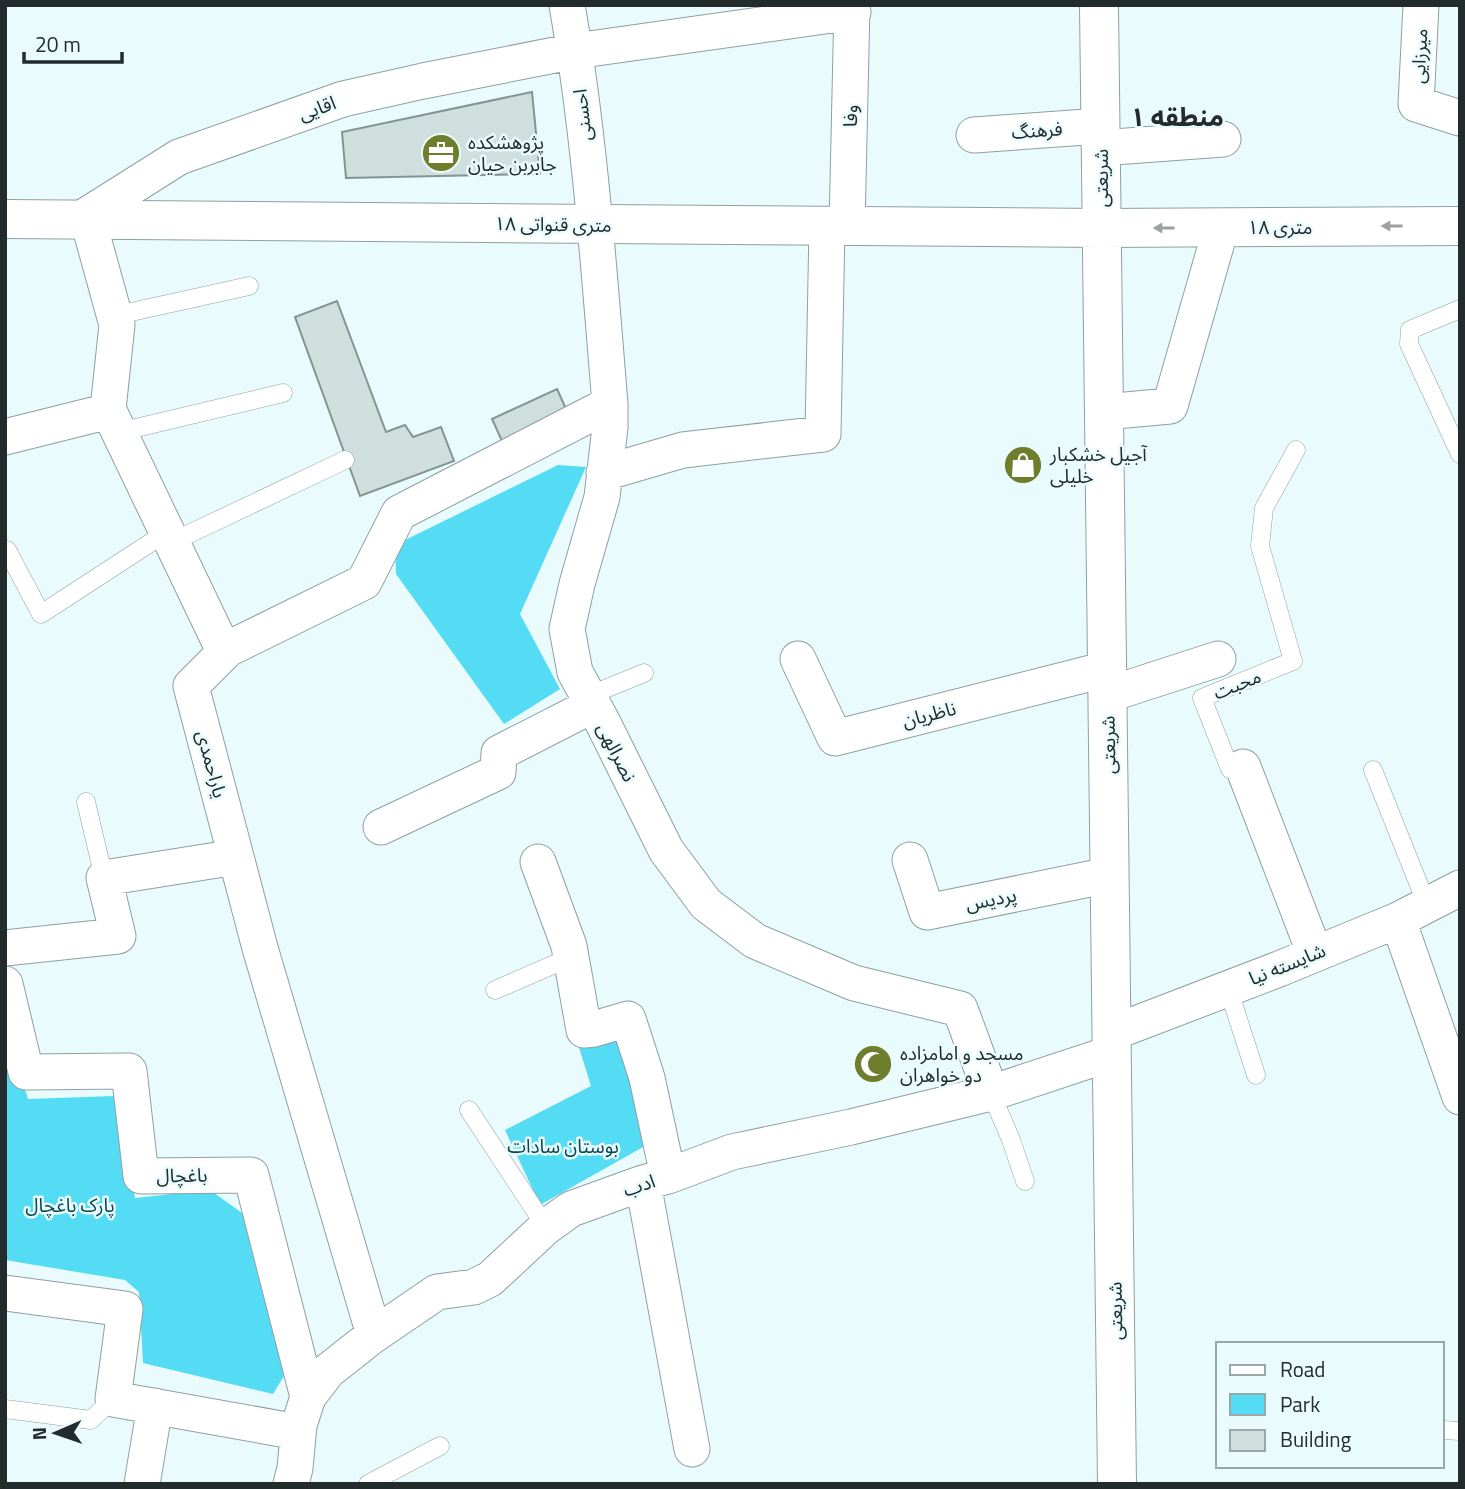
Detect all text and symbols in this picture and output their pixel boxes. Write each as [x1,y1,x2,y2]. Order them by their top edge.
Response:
scale bar [24,21,122,65]
text: 20 m [35,28,81,60]
street label: میرزایی [1403,28,1434,84]
street label: اقایی [294,87,340,128]
street label: احسنی [564,87,599,143]
district label: منطقه ۱ [1130,97,1224,136]
street label: وفا [835,104,864,128]
street label: فرهنگ [1010,113,1064,146]
place label: پژوهشکده جابربن حیان [468,127,557,178]
office icon: پژوهشکده جابربن حیان [420,132,462,174]
street label: شریعتی [1086,149,1115,207]
street label: ۱۸ متری قنواتی [494,208,612,239]
street label: ۱۸ متری [1248,212,1312,241]
one-way arrow [1380,220,1402,232]
one-way arrow [1153,222,1175,234]
place label: آجیل خشکبار خلیلی [1049,439,1148,490]
shop icon: آجیل خشکبار خلیلی [1002,444,1044,486]
street label: محبت [1208,661,1265,706]
street label: ناظریان [899,693,959,734]
street label: شریعتی [1092,716,1123,775]
street label: نصرالهی [590,717,645,787]
street label: یاراحمدی [190,727,235,801]
street label: پردیس [963,879,1019,918]
street label: شایسته نیا [1244,935,1330,992]
place label: مسجد و امامزاده دو خواهران [900,1038,1024,1089]
mosque icon: مسجد و امامزاده دو خواهران [852,1043,894,1085]
park label: بوستان سادات [507,1131,619,1160]
street label: باغچال [156,1160,208,1189]
street label: ادب [619,1166,659,1203]
park label: پارک باغچال [25,1190,115,1219]
street label: شریعتی [1099,1282,1130,1341]
legend [1216,1342,1444,1468]
text: Road [1280,1353,1325,1385]
text: Park [1280,1388,1320,1420]
north arrow [21,1398,91,1468]
text: Building [1280,1423,1352,1455]
text: N [24,1427,53,1441]

